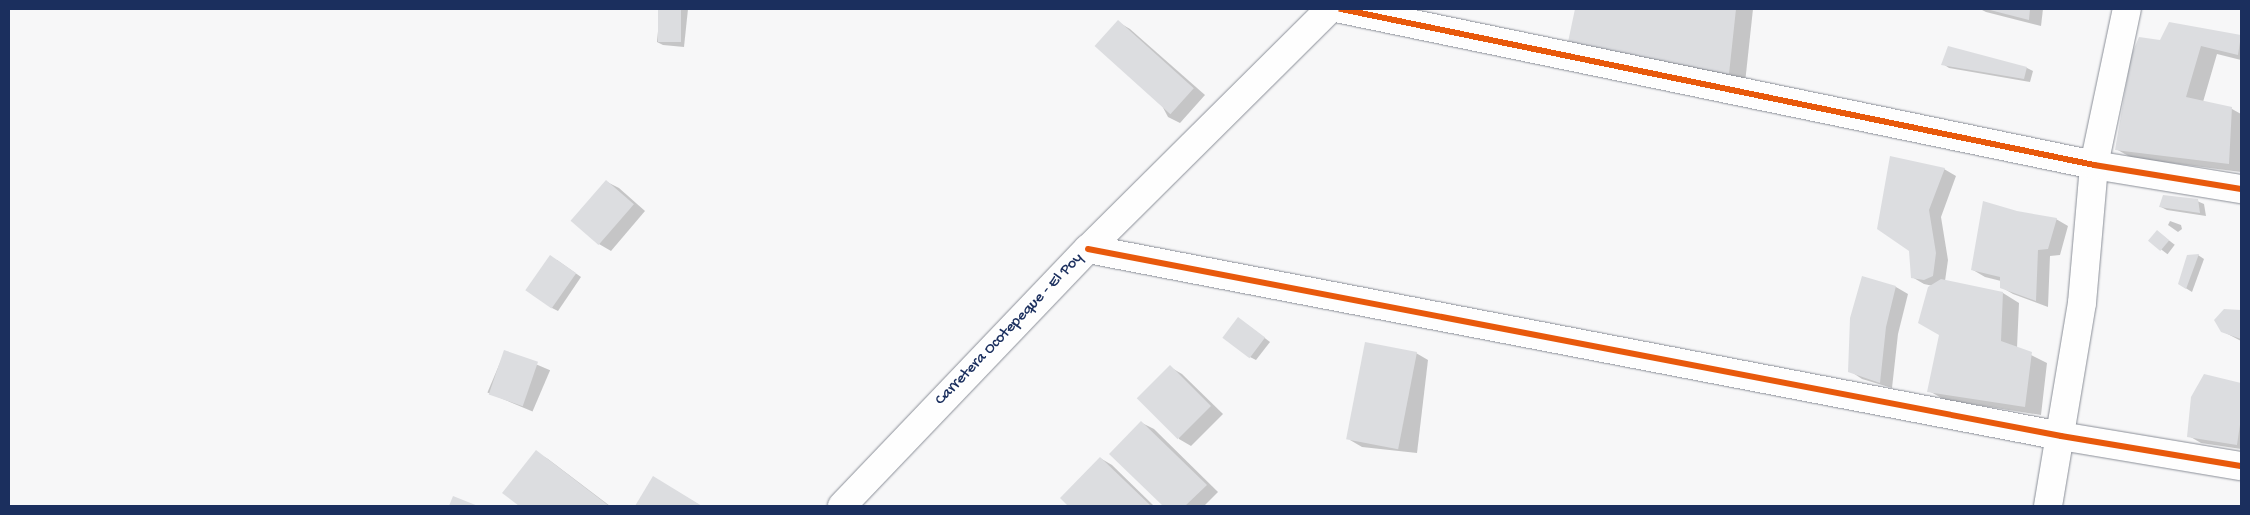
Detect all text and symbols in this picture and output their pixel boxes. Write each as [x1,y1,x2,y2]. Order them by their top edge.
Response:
street label: Carretera Ocotepeque - El Poy [932,250,1088,410]

